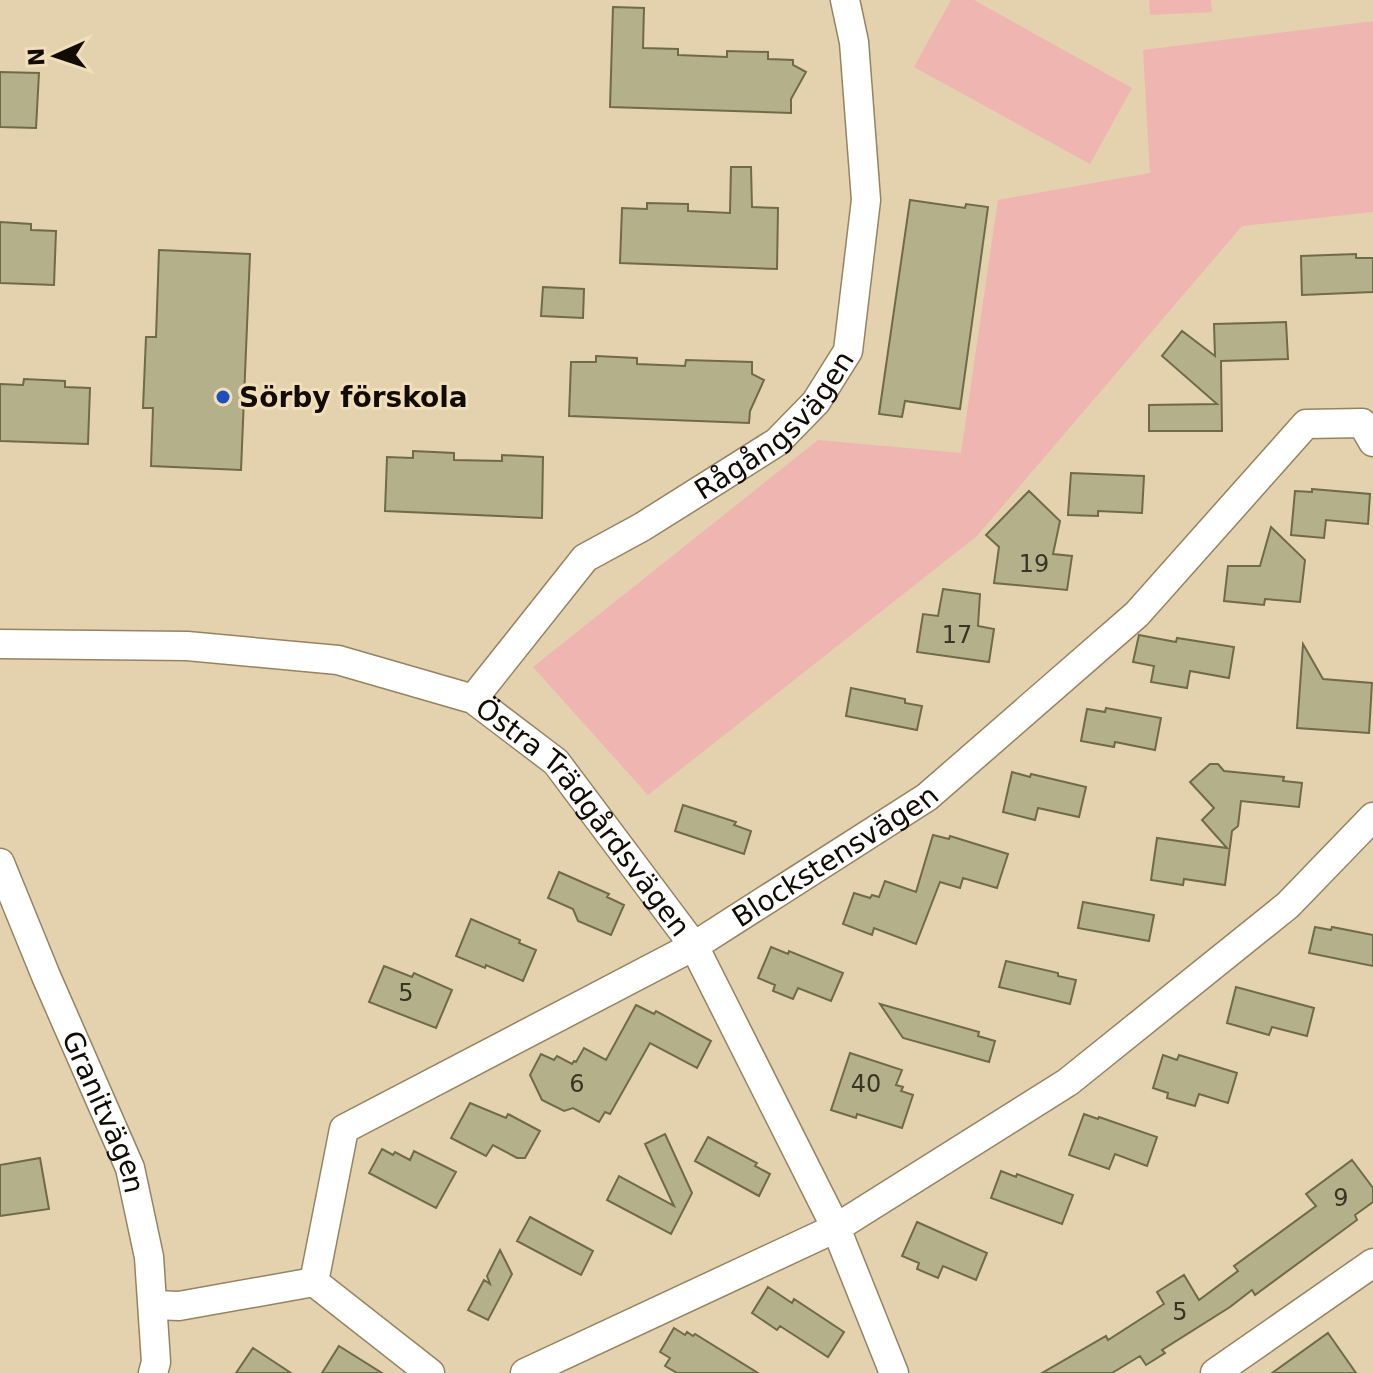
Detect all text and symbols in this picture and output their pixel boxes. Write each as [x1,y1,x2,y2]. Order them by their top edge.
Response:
north arrow [16,16,96,96]
text: N [24,47,49,67]
street label: Rågångsvägen [688,345,861,506]
place label: Sörby förskola [239,381,468,414]
marker: Sörby förskola [214,388,232,406]
house number: 19 [1019,550,1049,578]
house number: 17 [942,621,972,649]
street label: Östra Trädgårdsvägen [469,690,697,943]
street label: Blockstensvägen [726,778,945,934]
house number: 5 [398,979,414,1007]
street label: Granitvägen [55,1026,151,1196]
house number: 6 [569,1070,585,1098]
house number: 40 [851,1070,881,1098]
house number: 9 [1333,1184,1349,1212]
house number: 5 [1172,1298,1188,1326]

